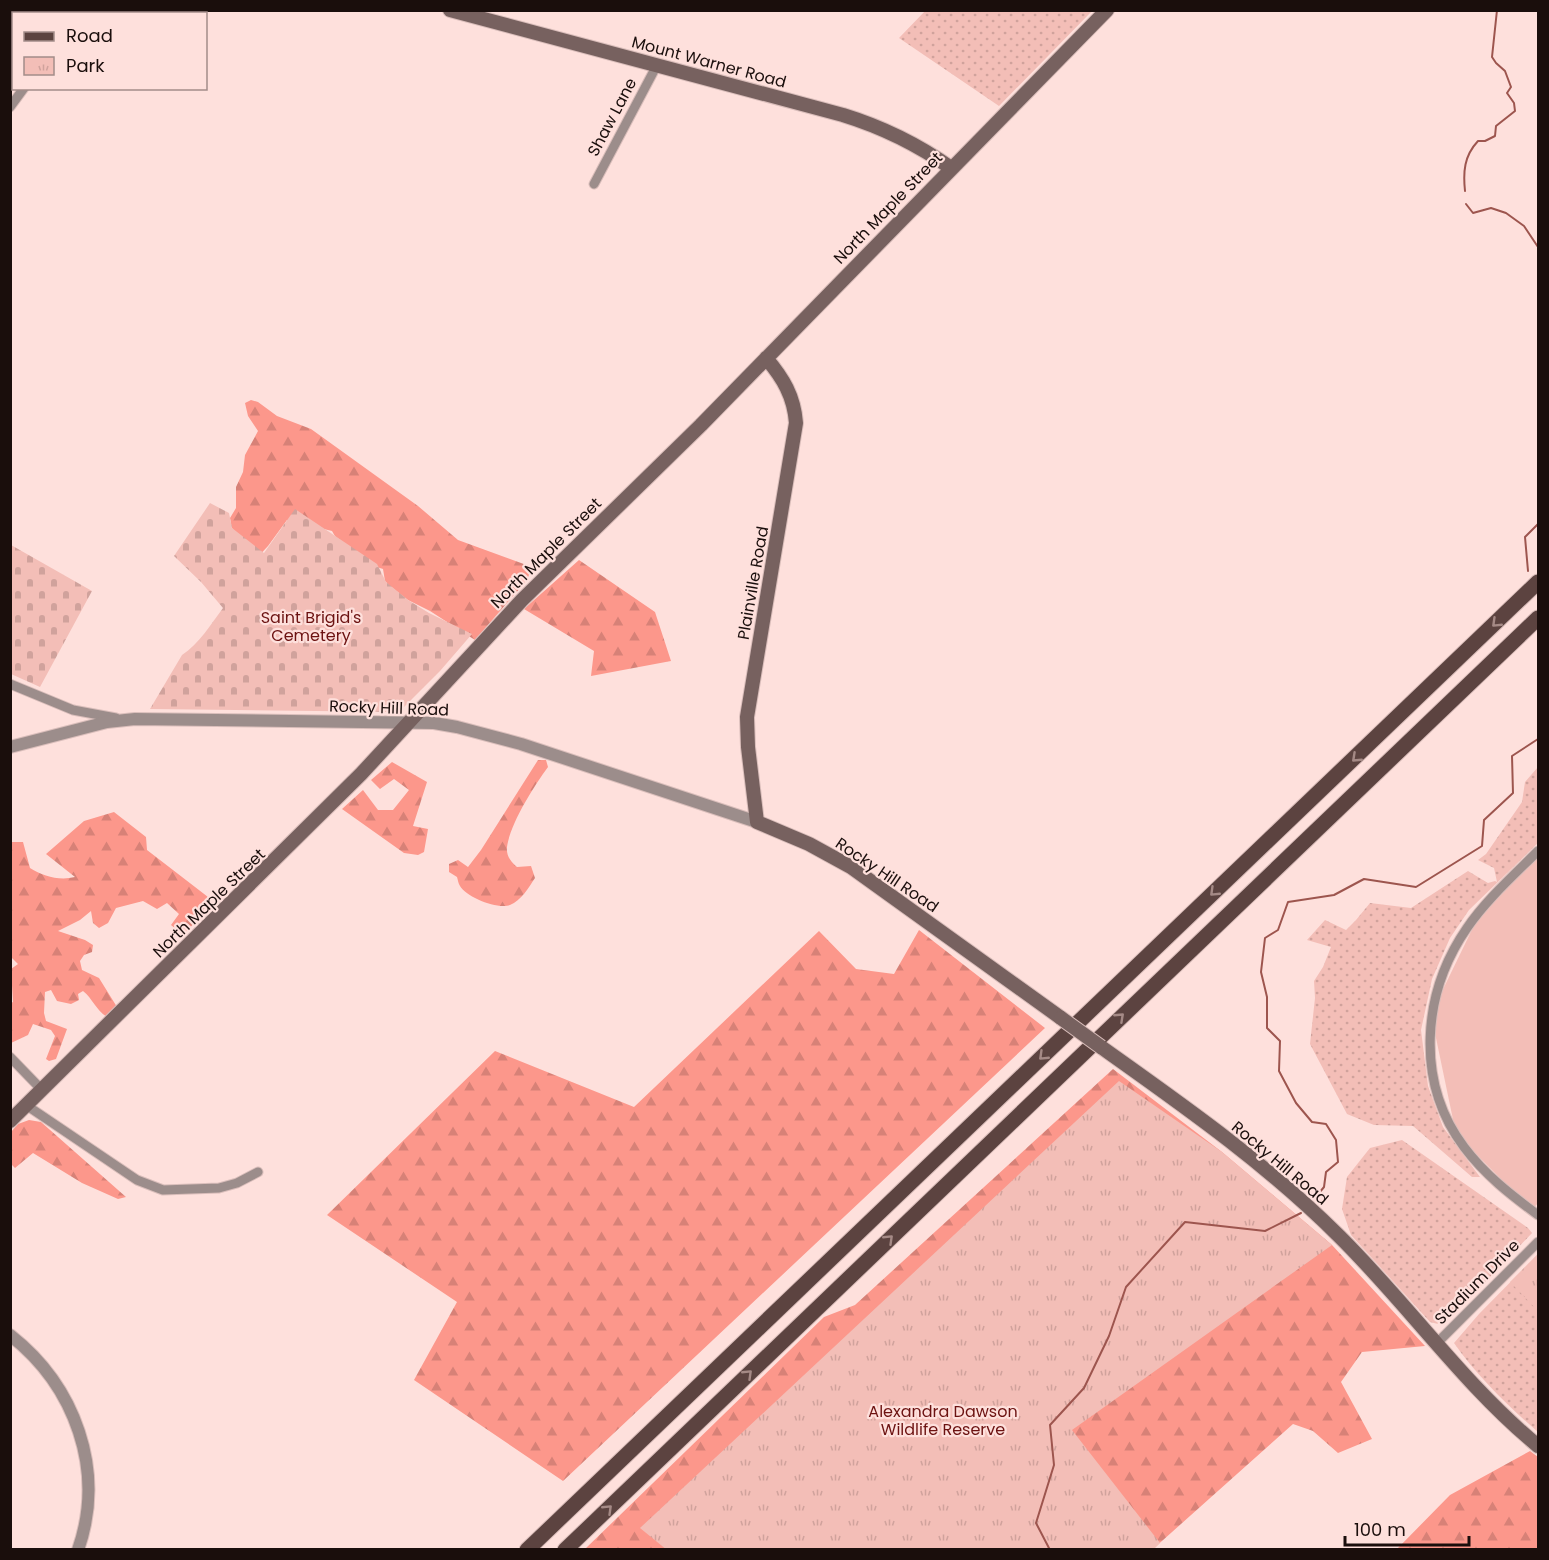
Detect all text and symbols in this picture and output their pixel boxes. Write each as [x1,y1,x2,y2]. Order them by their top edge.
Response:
legend [12,12,207,90]
text: Road [66,23,113,48]
street label: Mount Warner Road [629,30,789,94]
text: Park [66,53,105,78]
street label: Shaw Lane [582,74,642,160]
street label: North Maple Street [828,147,948,269]
street label: North Maple Street [485,492,607,614]
street label: Plainville Road [732,524,774,642]
park label: Saint Brigid's Cemetery [261,606,361,647]
one-way arrow [1493,615,1504,626]
street label: Rocky Hill Road [329,694,449,722]
one-way arrow [1352,750,1363,761]
street label: Rocky Hill Road [831,832,943,918]
street label: North Maple Street [148,843,270,963]
one-way arrow [1211,885,1221,896]
one-way arrow [1114,1013,1124,1024]
one-way arrow [1040,1049,1051,1060]
street label: Rocky Hill Road [1227,1116,1333,1210]
street label: Stadium Drive [1429,1234,1525,1330]
one-way arrow [882,1236,893,1247]
one-way arrow [741,1371,752,1382]
park label: Alexandra Dawson Wildlife Reserve [868,1400,1018,1441]
one-way arrow [601,1505,611,1516]
scale bar [1345,1509,1470,1547]
text: 100 m [1354,1517,1406,1542]

